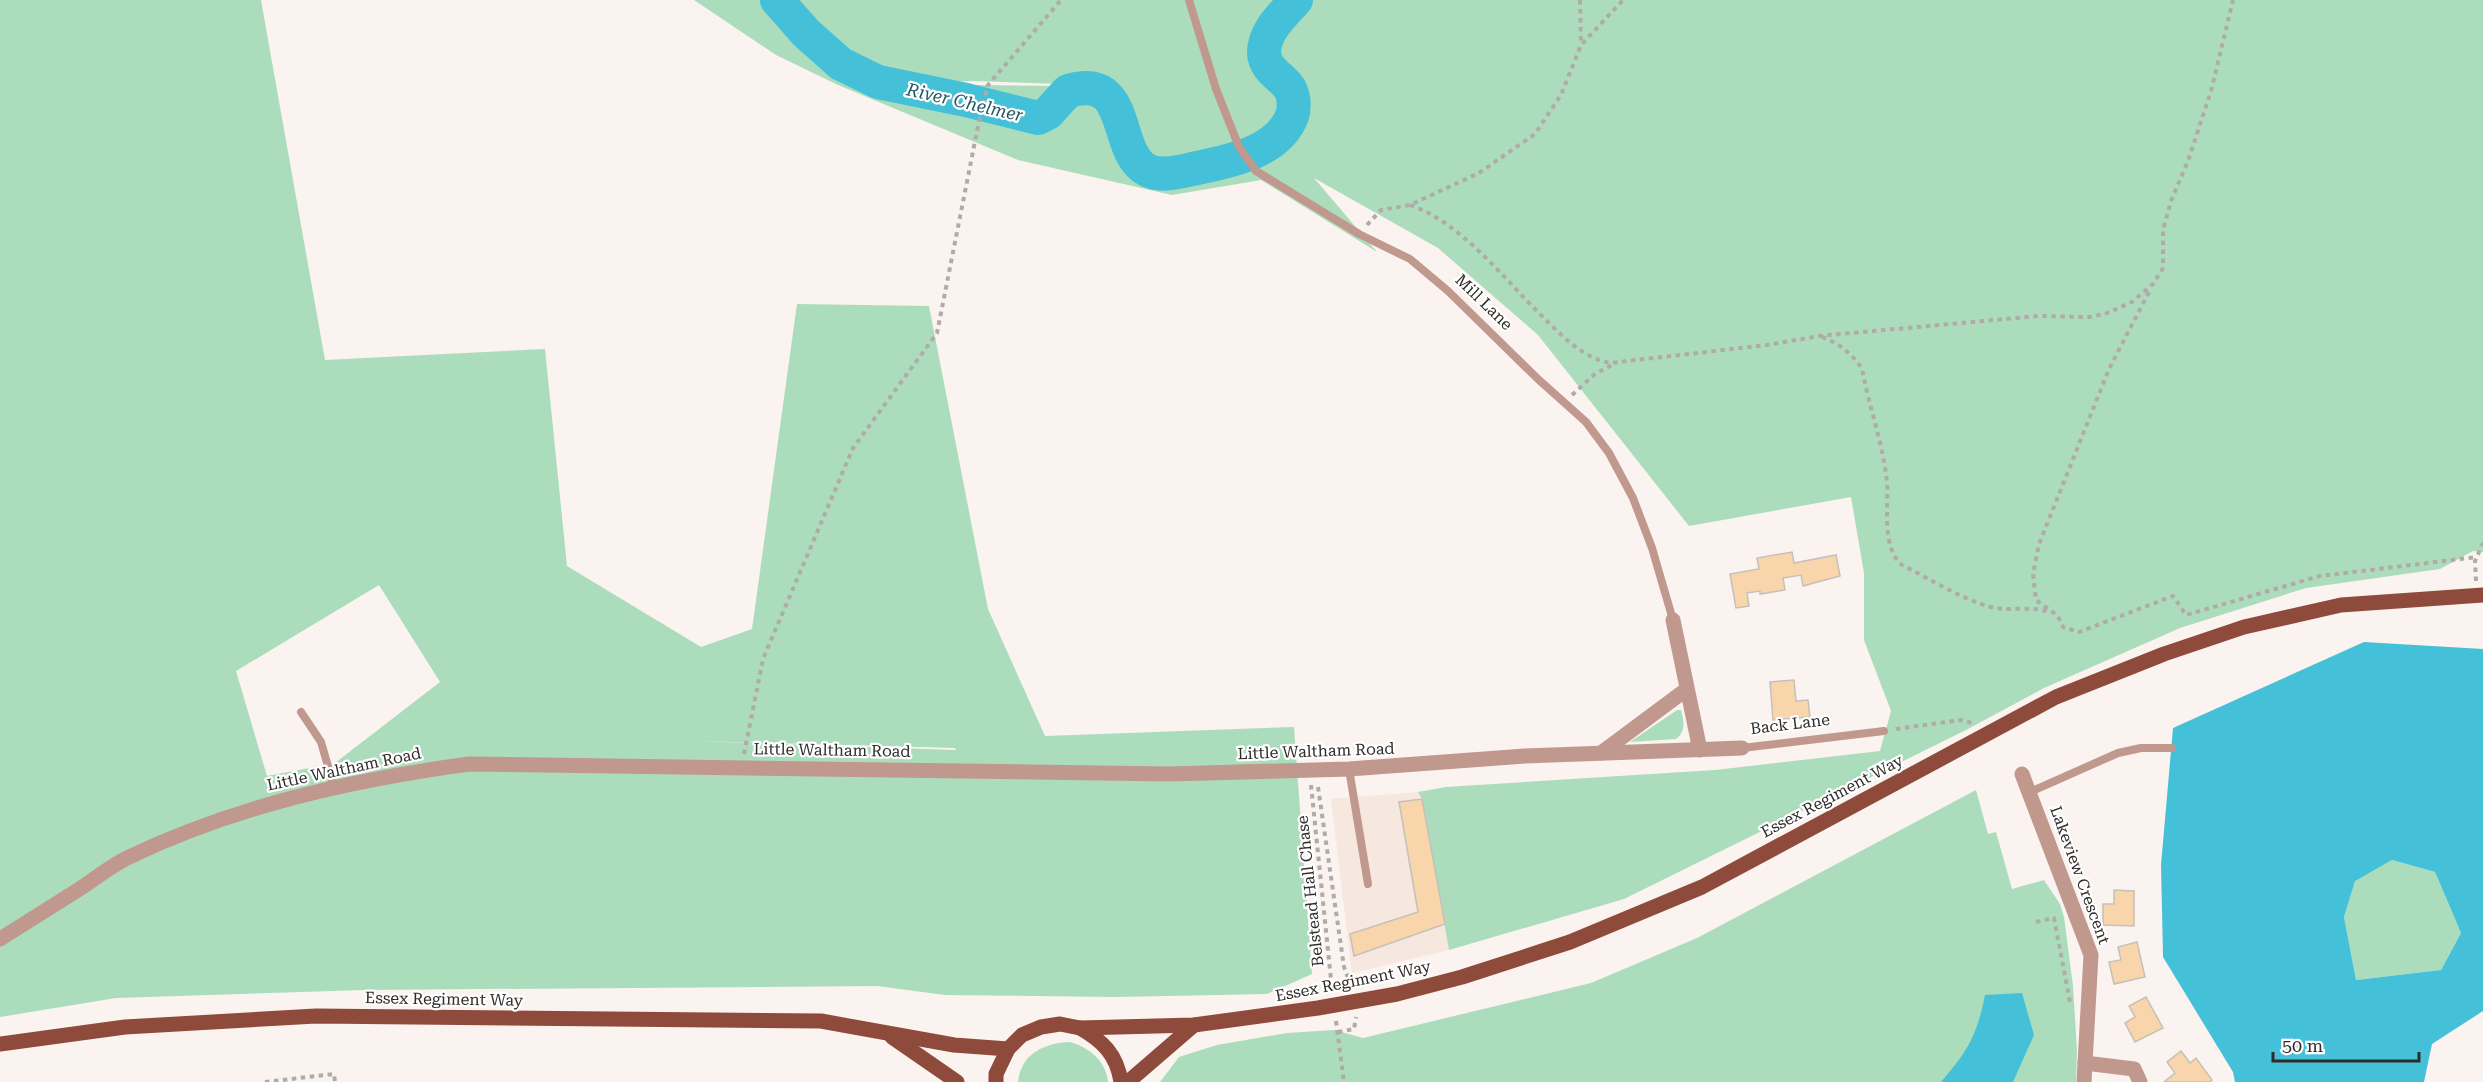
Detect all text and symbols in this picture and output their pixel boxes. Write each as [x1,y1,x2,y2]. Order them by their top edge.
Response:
water label: River Chelmer [904,78,1026,126]
street label: Mill Lane [1451,270,1517,334]
street label: Back Lane [1749,710,1831,738]
street label: Little Waltham Road [753,739,911,761]
street label: Little Waltham Road [1237,739,1395,763]
street label: Little Waltham Road [265,743,423,795]
street label: Essex Regiment Way [1758,750,1907,842]
street label: Lakeview Crescent [2046,803,2114,947]
street label: Belstead Hall Chase [1293,814,1327,967]
street label: Essex Regiment Way [1274,956,1433,1005]
street label: Essex Regiment Way [365,988,524,1010]
scale bar [2273,1025,2418,1063]
text: 50 m [2282,1035,2323,1056]

